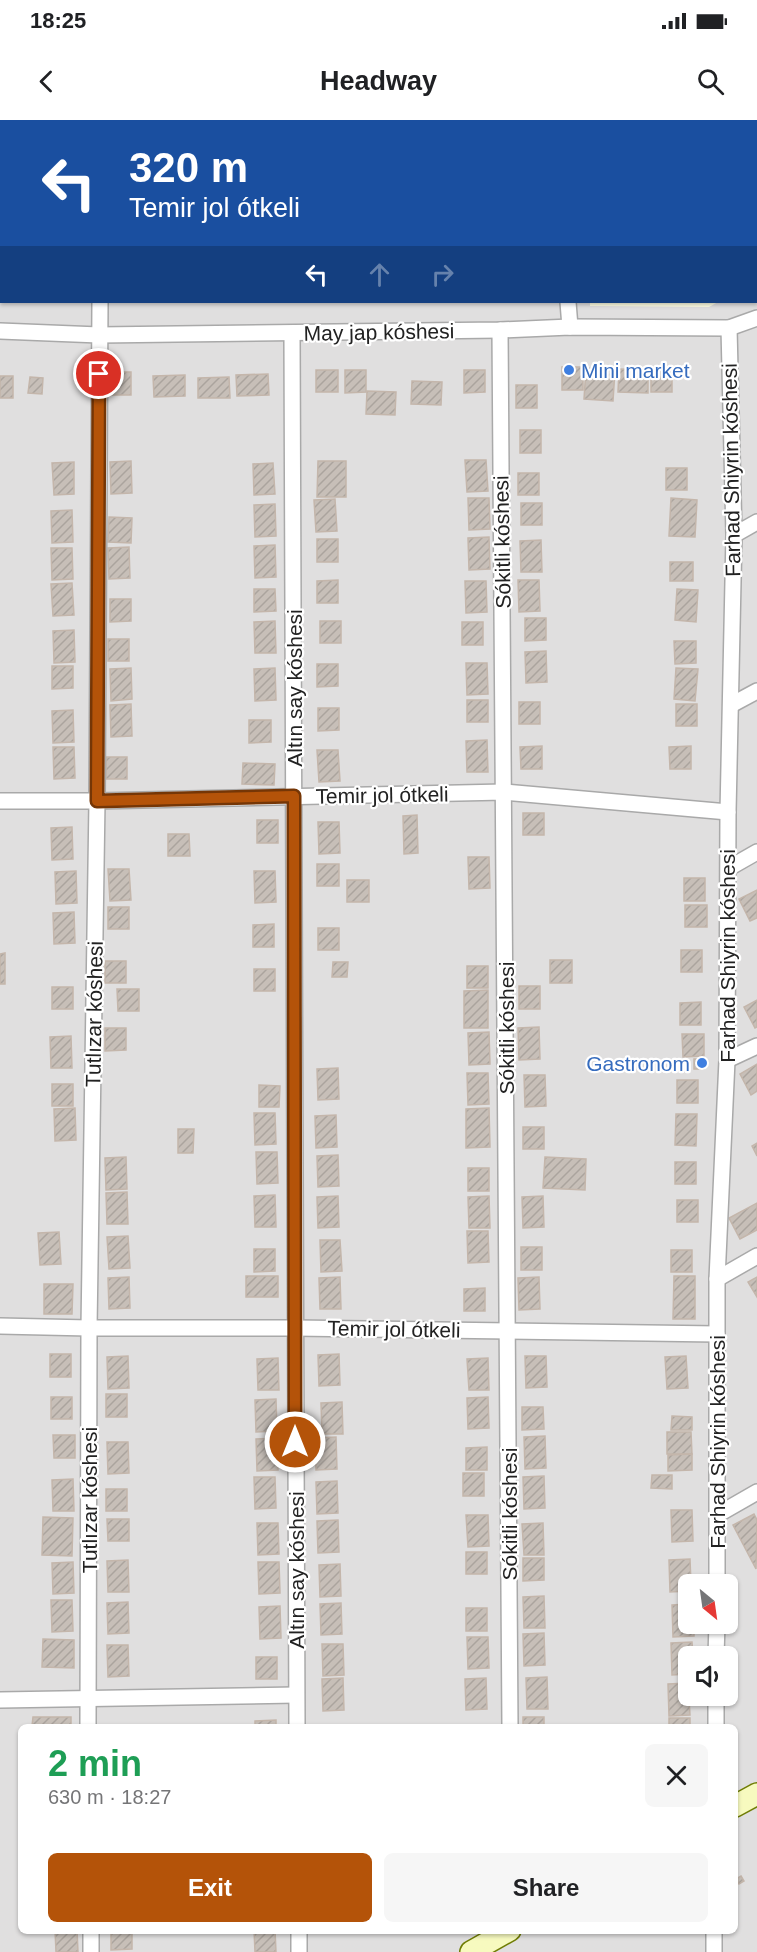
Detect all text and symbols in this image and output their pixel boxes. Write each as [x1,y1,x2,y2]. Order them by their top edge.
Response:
text: 18:25 [30,8,86,33]
icon: back [30,65,63,98]
icon: search [694,65,727,98]
text: Headway [320,66,437,96]
icon: left [30,144,108,222]
text: 320 m [129,144,248,191]
text: Temir jol ótkeli [129,193,300,223]
icon: left [300,258,333,291]
icon: ahead [363,258,396,291]
icon: right [426,258,459,291]
street label: May jap kóshesi [304,319,454,345]
pin [73,348,124,399]
icon: arrive [82,357,115,390]
place label: Mini market [581,359,690,382]
marker: Mini market [562,363,576,377]
street label: Farhad Shiyrin kóshesi [718,363,744,577]
street label: Sókitli kóshesi [489,475,515,609]
street label: Altın say kóshesi [283,609,306,767]
street label: Temir jol ótkeli [315,782,449,808]
street label: Farhad Shiyrin kóshesi [716,849,739,1063]
street label: Tutlızar kóshesi [81,941,107,1087]
street label: Sókitli kóshesi [495,961,518,1095]
place label: Gastronom [586,1052,690,1075]
marker: Gastronom [695,1056,709,1070]
street label: Temir jol ótkeli [327,1316,461,1342]
street label: Farhad Shiyrin kóshesi [706,1335,729,1549]
position arrow [263,1410,327,1474]
street label: Tutlızar kóshesi [78,1427,101,1573]
street label: Sókitli kóshesi [498,1447,521,1581]
street label: Altın say kóshesi [285,1491,308,1649]
north arrow [678,1574,738,1634]
map controls [678,1574,738,1706]
button: sound [678,1646,738,1706]
text: 2 min [48,1743,142,1784]
button: close [645,1744,708,1807]
text: 630 m · 18:27 [48,1786,171,1808]
button: Exit [48,1853,372,1922]
button: Share [384,1853,708,1922]

